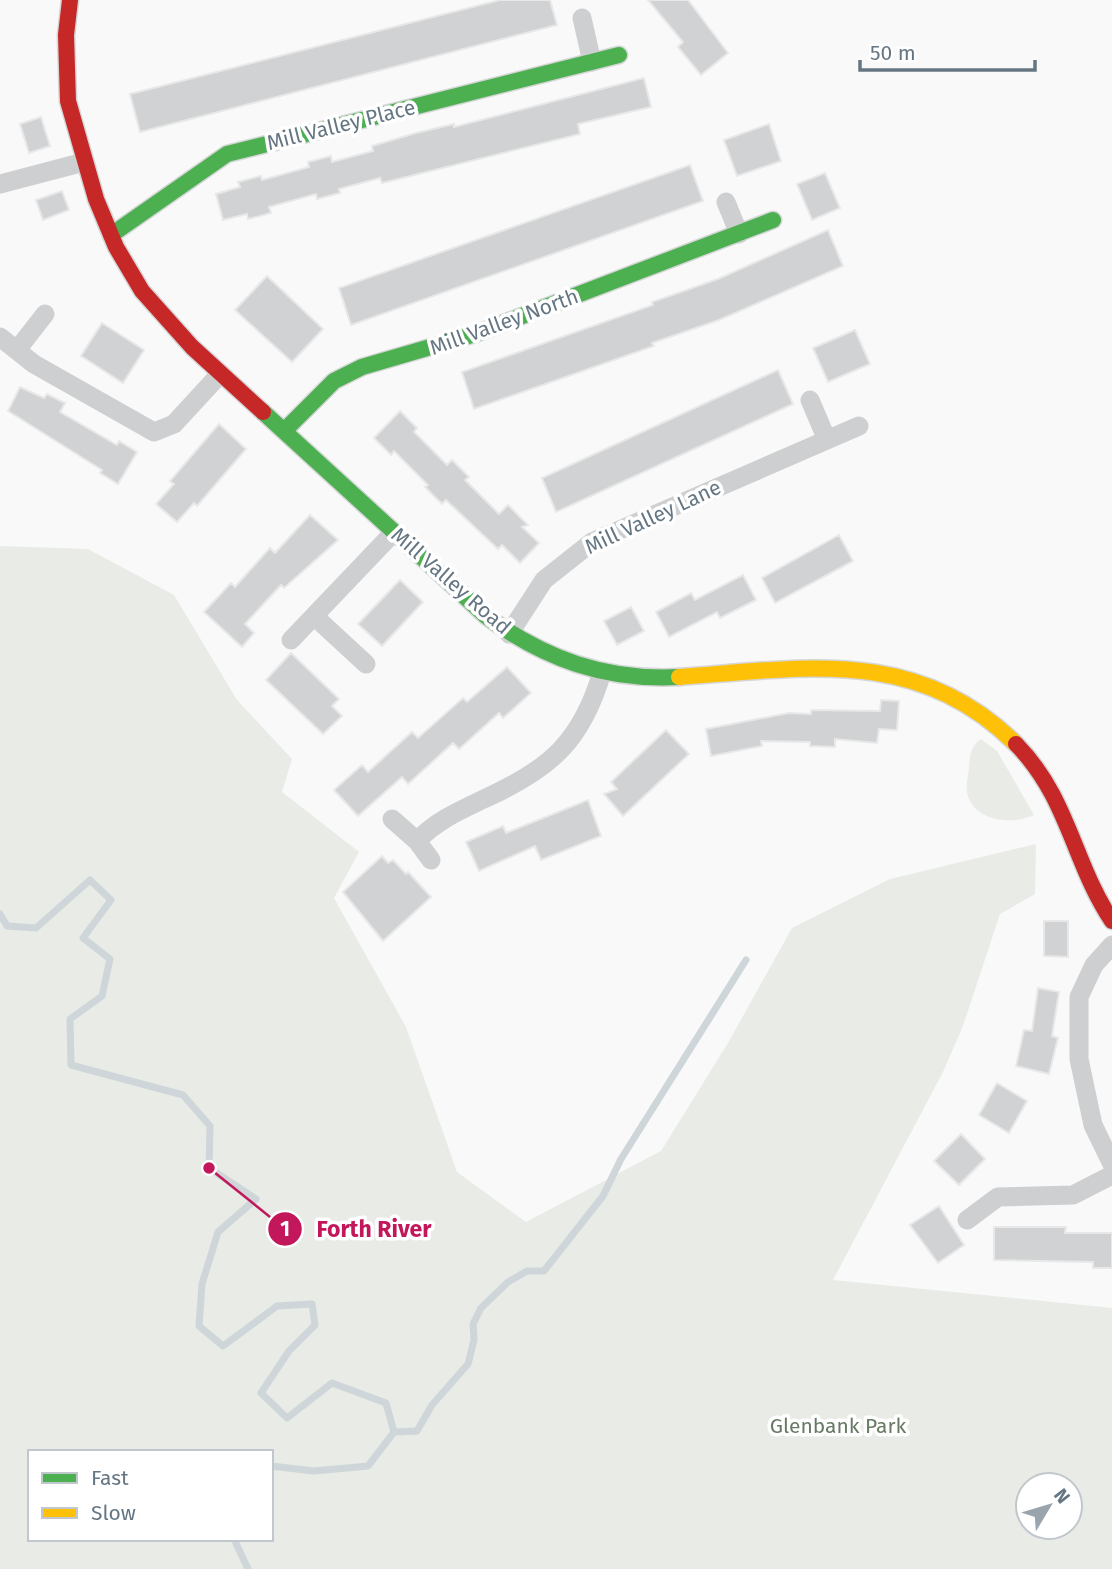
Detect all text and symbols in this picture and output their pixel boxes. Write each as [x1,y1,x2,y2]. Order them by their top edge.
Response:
scale bar [860,28,1035,72]
text: 50 m [870,40,916,66]
street label: Mill Valley Place [264,94,418,156]
street label: Mill Valley North [426,283,582,361]
street label: Mill Valley Lane [581,474,725,560]
street label: Mill Valley Road [386,522,516,640]
callout: Forth River [268,1207,446,1251]
text: Forth River [317,1215,432,1243]
text: 1 [280,1216,290,1242]
park label: Glenbank Park [770,1413,907,1439]
legend [28,1450,273,1541]
text: Fast [91,1465,129,1491]
north arrow [1014,1471,1084,1541]
text: N [1049,1484,1075,1508]
text: Slow [91,1500,136,1526]

